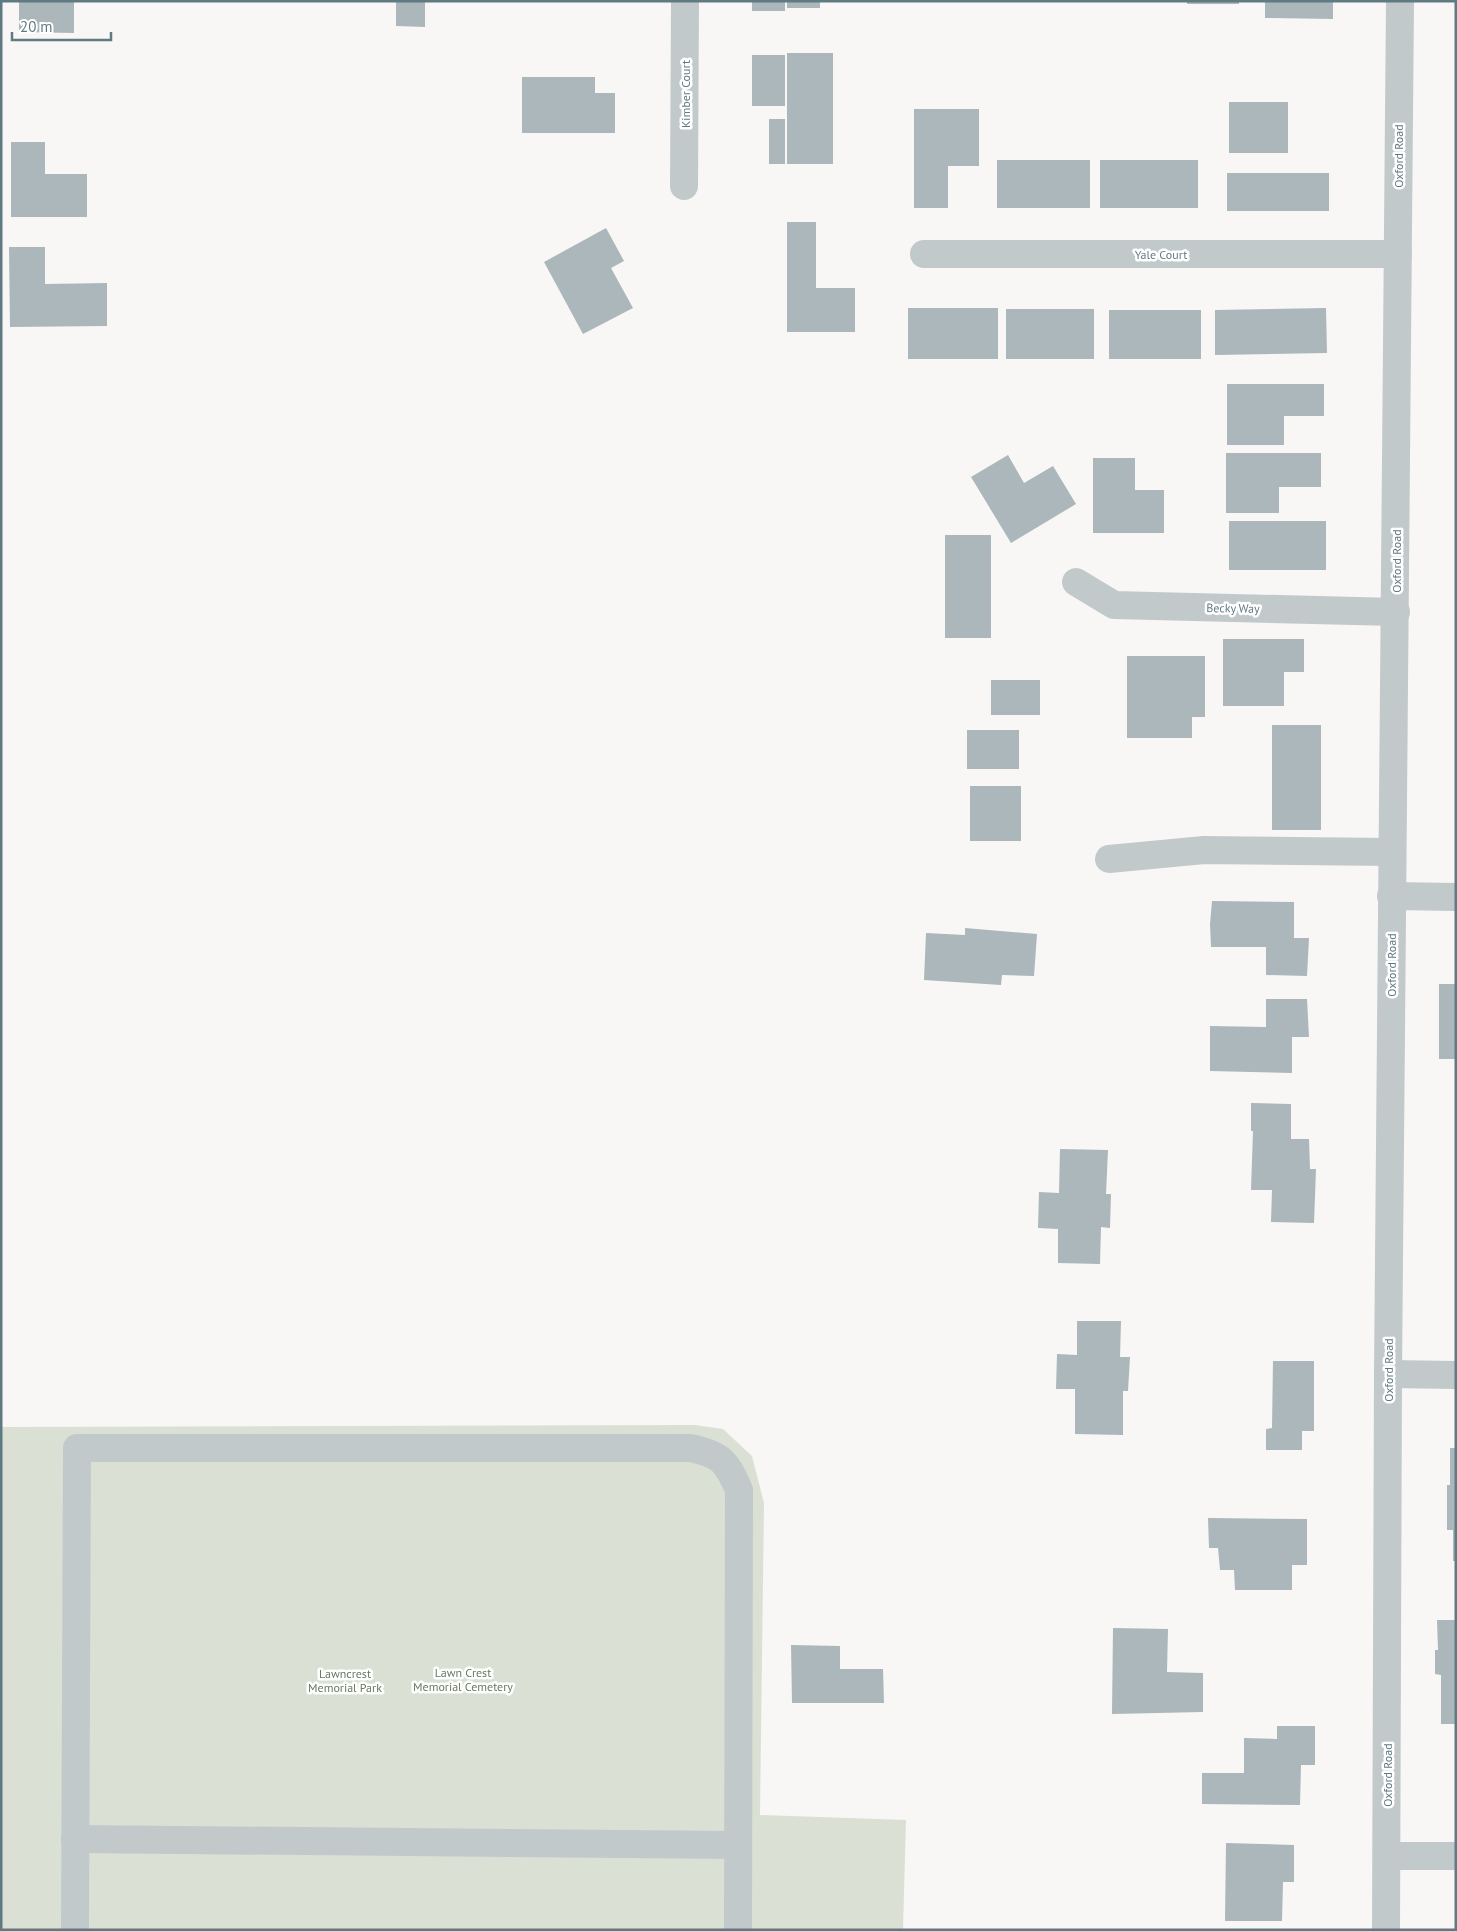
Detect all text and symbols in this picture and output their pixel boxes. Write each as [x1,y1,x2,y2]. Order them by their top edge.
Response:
scale bar [12,10,111,42]
text: 20 m [20,17,53,36]
street label: Kimber Court [678,60,693,128]
street label: Oxford Road [1391,124,1406,188]
street label: Yale Court [1135,247,1187,262]
street label: Oxford Road [1389,529,1404,593]
street label: Becky Way [1206,600,1260,616]
street label: Oxford Road [1384,933,1399,997]
street label: Oxford Road [1381,1338,1396,1402]
park label: Lawn Crest Memorial Cemetery [413,1665,513,1694]
park label: Lawncrest Memorial Park [308,1666,382,1695]
street label: Oxford Road [1380,1743,1395,1807]

